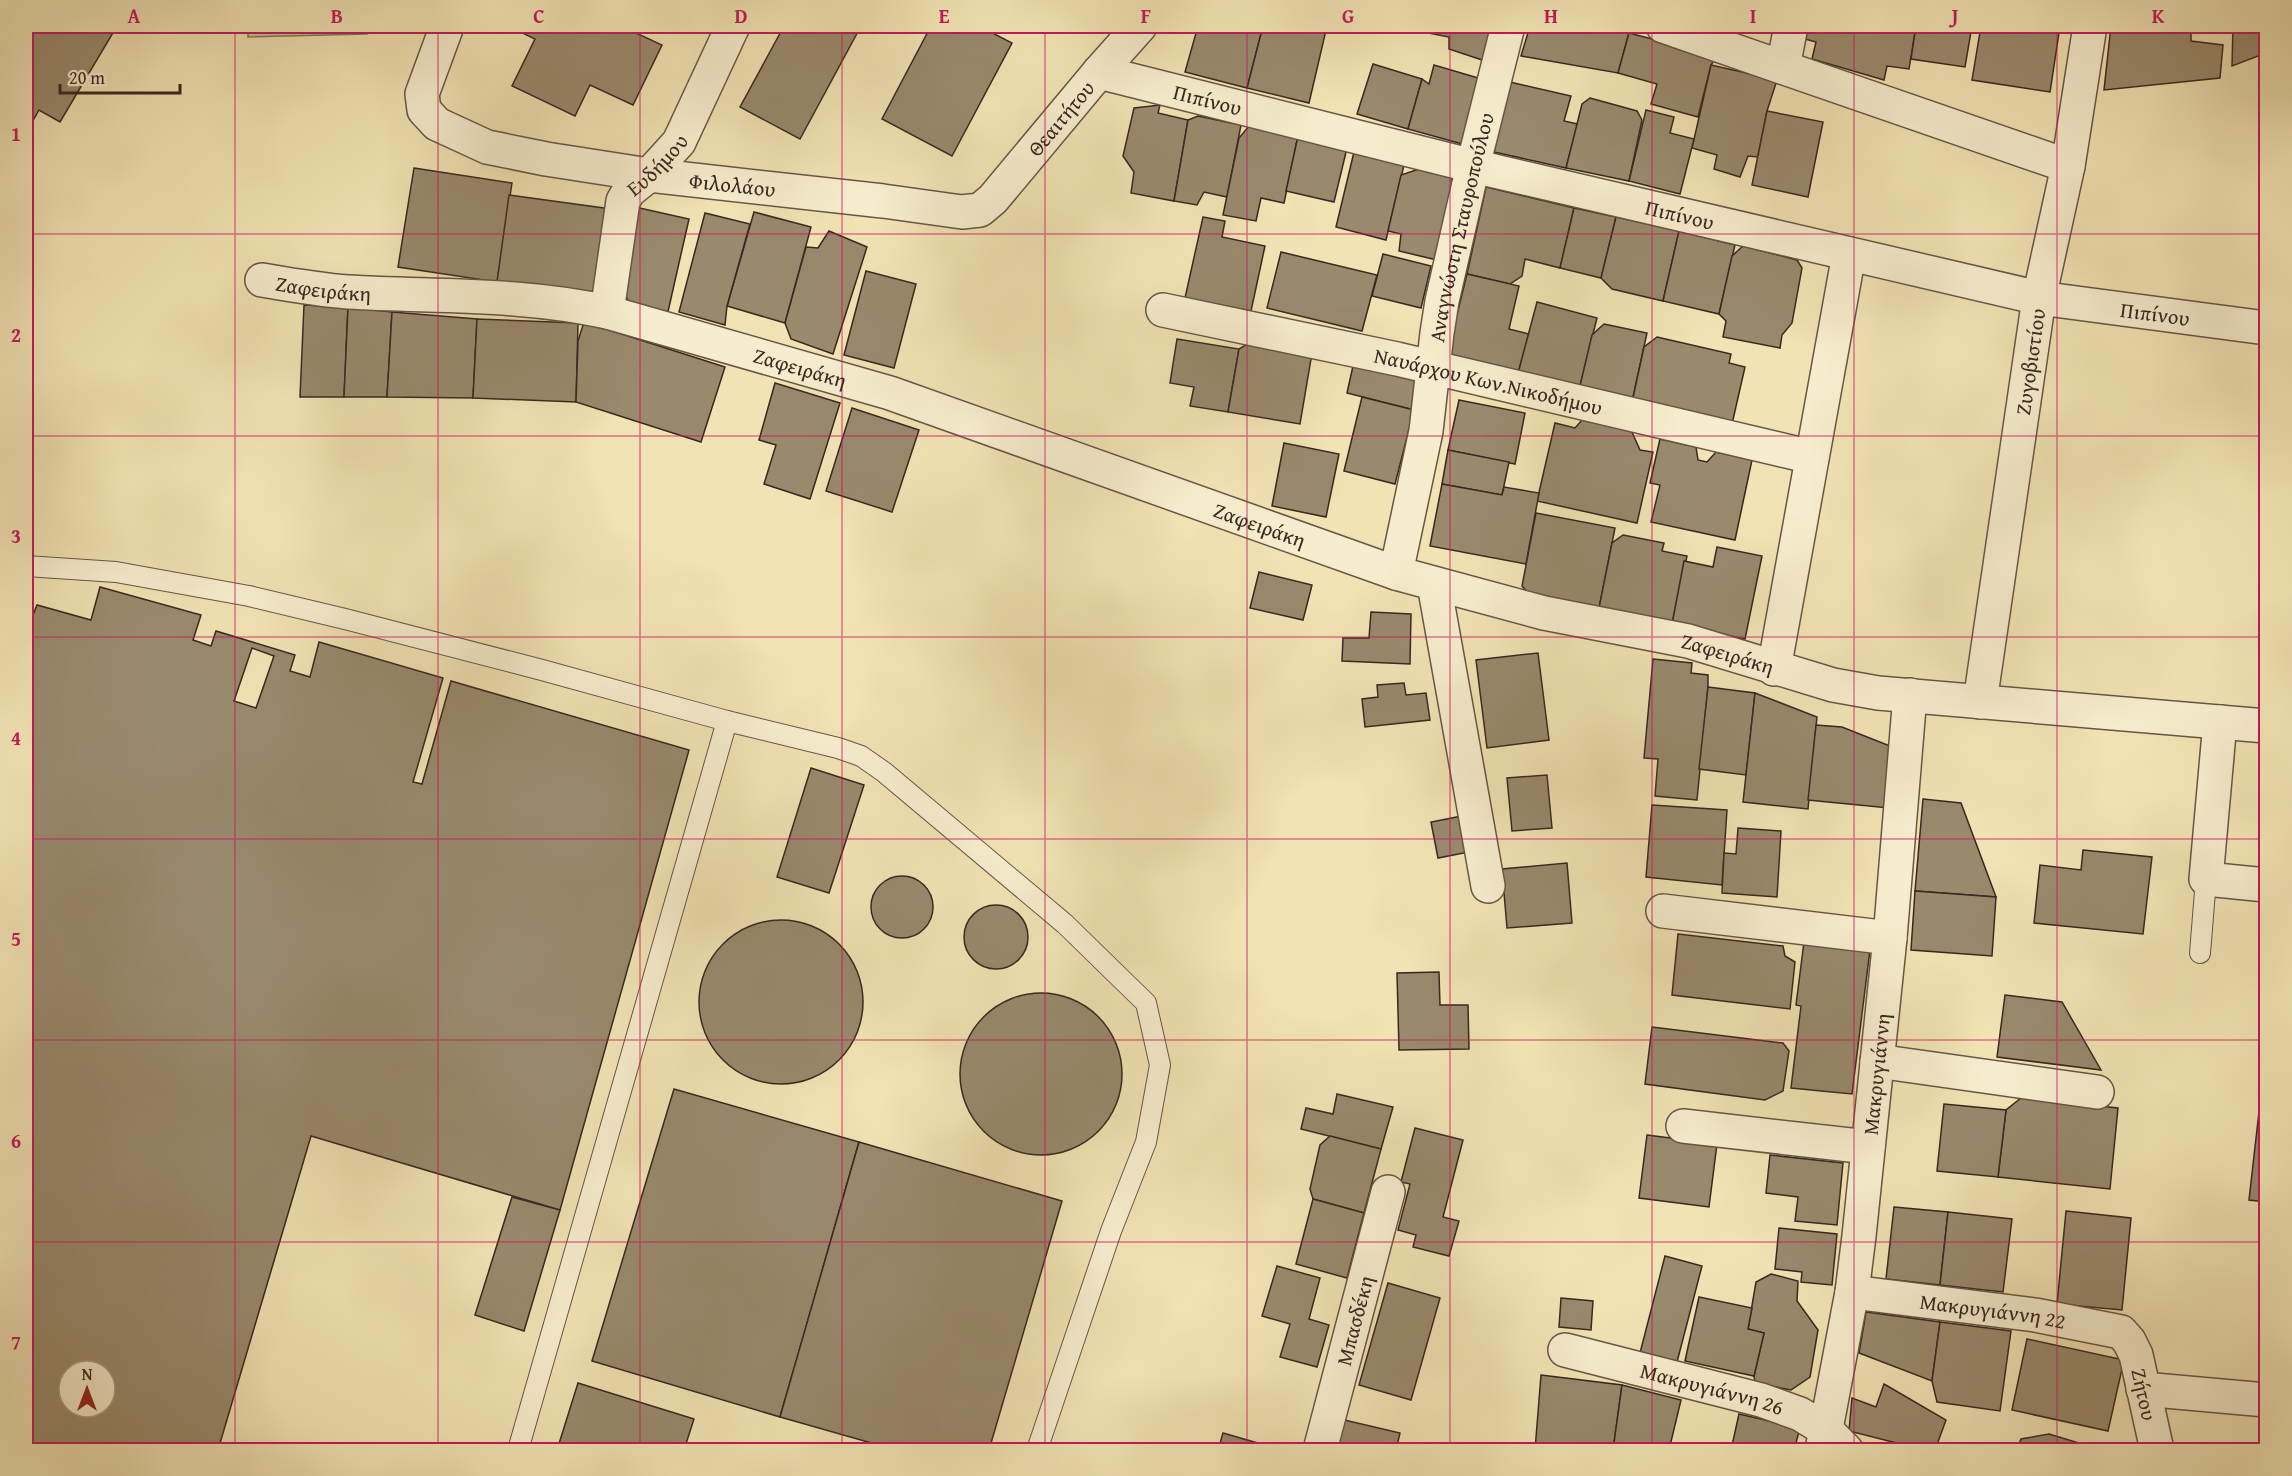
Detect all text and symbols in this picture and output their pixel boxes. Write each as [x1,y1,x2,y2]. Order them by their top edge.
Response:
text: A [128,1,141,30]
text: B [331,1,343,30]
text: C [533,1,545,30]
text: D [734,1,748,30]
text: E [939,1,950,30]
text: F [1141,1,1151,30]
text: G [1342,1,1354,30]
text: H [1544,1,1558,30]
text: I [1750,1,1756,30]
text: J [1949,1,1959,30]
text: K [2152,1,2165,30]
scale bar [60,57,180,95]
text: 20 m [69,64,105,91]
street label: Θεαιτήτου [1020,73,1102,163]
street label: Πιπίνου [1170,76,1245,123]
street label: Αναγνώστη Σταυροπούλου [1421,109,1501,344]
text: 1 [11,119,21,148]
street label: Ευδήμου [619,130,696,203]
street label: Φιλολάου [687,164,777,204]
street label: Πιπίνου [1642,191,1717,237]
street label: Ζαφειράκη [273,267,372,309]
street label: Πιπίνου [2119,293,2192,333]
street label: Ζυγοβιστίου [2007,306,2053,417]
text: 2 [11,320,21,349]
street label: Ζαφειράκη [750,339,851,395]
street label: Ναυάρχου Κων.Νικοδήμου [1371,339,1606,423]
street label: Ζαφειράκη [1210,494,1310,555]
text: 3 [11,521,21,550]
street label: Ζαφειράκη [1679,625,1778,682]
text: 4 [11,723,21,752]
text: 5 [11,924,21,953]
street label: Μακρυγιάννη [1854,1012,1898,1137]
text: 6 [11,1126,21,1155]
street label: Μπασδέκη [1327,1272,1381,1369]
street label: Μακρυγιάννη 22 [1918,1285,2069,1336]
text: 7 [11,1327,21,1356]
street label: Μακρυγιάννη 26 [1637,1354,1788,1422]
north arrow [57,1359,117,1419]
text: N [82,1362,93,1386]
street label: Ζήτου [2124,1365,2165,1423]

